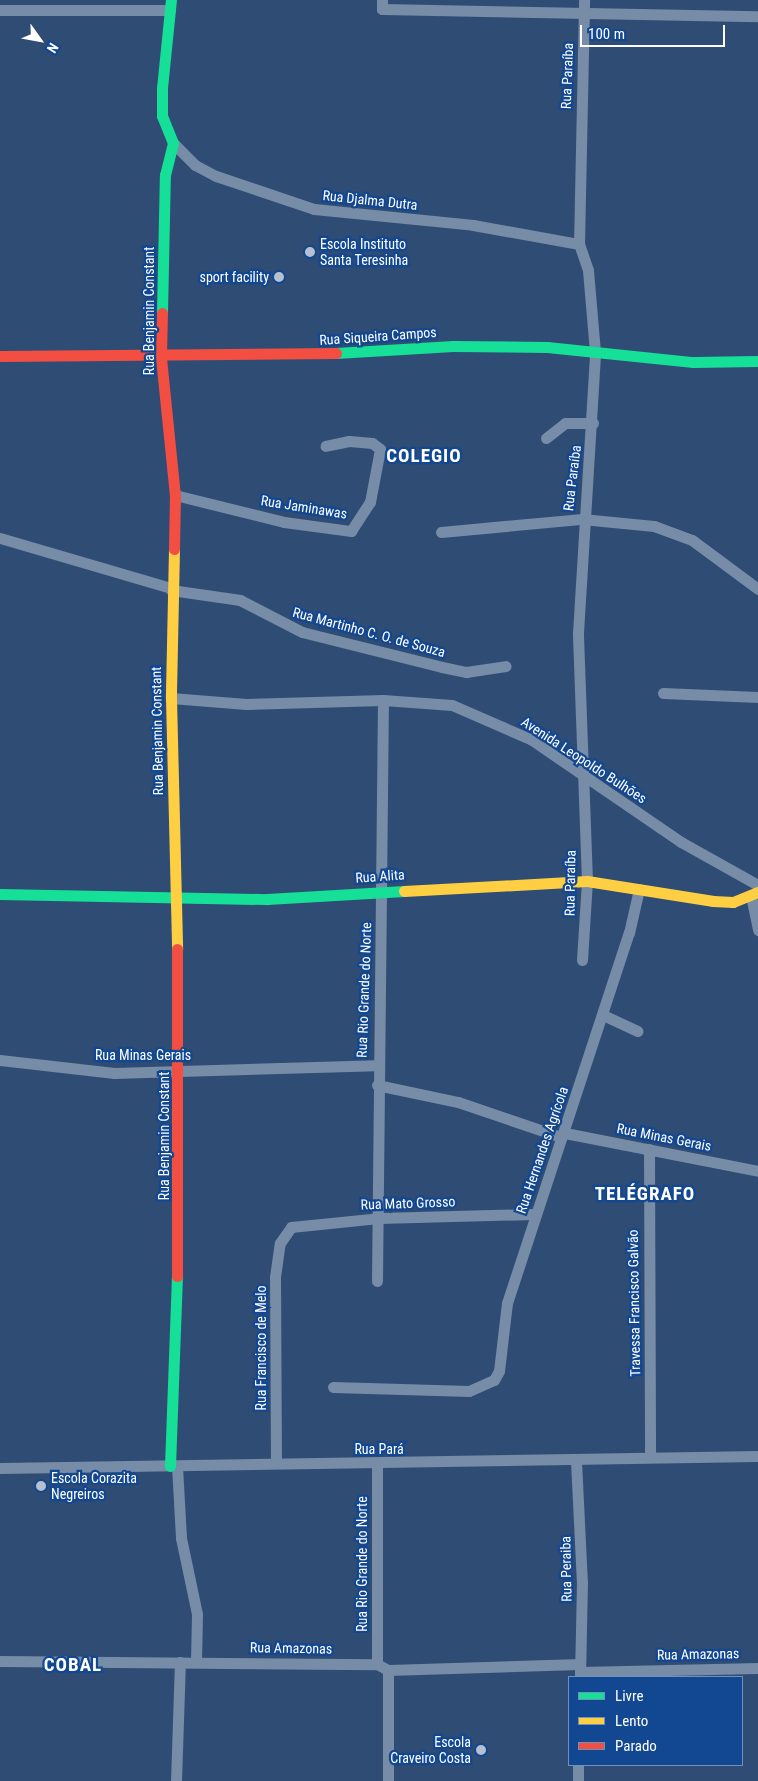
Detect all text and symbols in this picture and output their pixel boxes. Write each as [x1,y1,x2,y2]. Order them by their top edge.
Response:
north arrow [15,15,65,65]
scale bar [583,15,728,47]
text: 100 m [588,25,625,43]
text: N [44,40,62,56]
street label: Rua Paraíba [557,43,577,109]
street label: Rua Djalma Dutra [322,187,418,213]
place label: Escola Instituto Santa Teresinha [320,236,409,268]
marker: Escola Instituto Santa Teresinha [304,246,316,258]
street label: Rua Benjamin Constant [141,247,157,375]
place label: sport facility [200,269,269,285]
marker: sport facility [273,271,285,283]
street label: Rua Siqueira Campos [319,324,437,348]
street label: Rua Paraíba [560,444,584,512]
district label: COLEGIO [385,445,463,467]
street label: Rua Jaminawas [260,492,348,522]
street label: Rua Martinho C. O. de Souza [291,604,447,660]
street label: Rua Benjamin Constant [147,667,167,795]
street label: Avenida Leopoldo Bulhões [518,713,650,807]
street label: Rua Paraíba [561,850,579,916]
street label: Rua Alita [355,866,405,886]
street label: Rua Rio Grande do Norte [353,922,375,1058]
street label: Rua Minas Gerais [95,1047,191,1063]
street label: Rua Benjamin Constant [156,1072,172,1200]
street label: Rua Hernandes Agrícola [512,1084,572,1216]
street label: Rua Minas Gerais [615,1120,713,1154]
district label: TELÉGRAFO [594,1183,696,1205]
street label: Rua Mato Grosso [360,1193,456,1213]
street label: Travessa Francisco Galvão [624,1229,644,1377]
street label: Rua Francisco de Melo [253,1285,269,1411]
street label: Rua Pará [354,1441,404,1457]
place label: Escola Corazita Negreiros [51,1470,137,1502]
marker: Escola Corazita Negreiros [35,1480,47,1492]
street label: Rua Rio Grande do Norte [354,1496,370,1632]
street label: Rua Peraiba [557,1536,575,1602]
street label: Rua Amazonas [250,1639,332,1657]
street label: Rua Amazonas [657,1645,739,1663]
district label: COBAL [43,1654,103,1676]
legend [568,1676,743,1766]
text: Livre [615,1687,643,1705]
text: Lento [615,1712,648,1730]
place label: Escola Craveiro Costa [390,1734,471,1766]
text: Parado [615,1737,657,1755]
marker: Escola Craveiro Costa [475,1744,487,1756]

